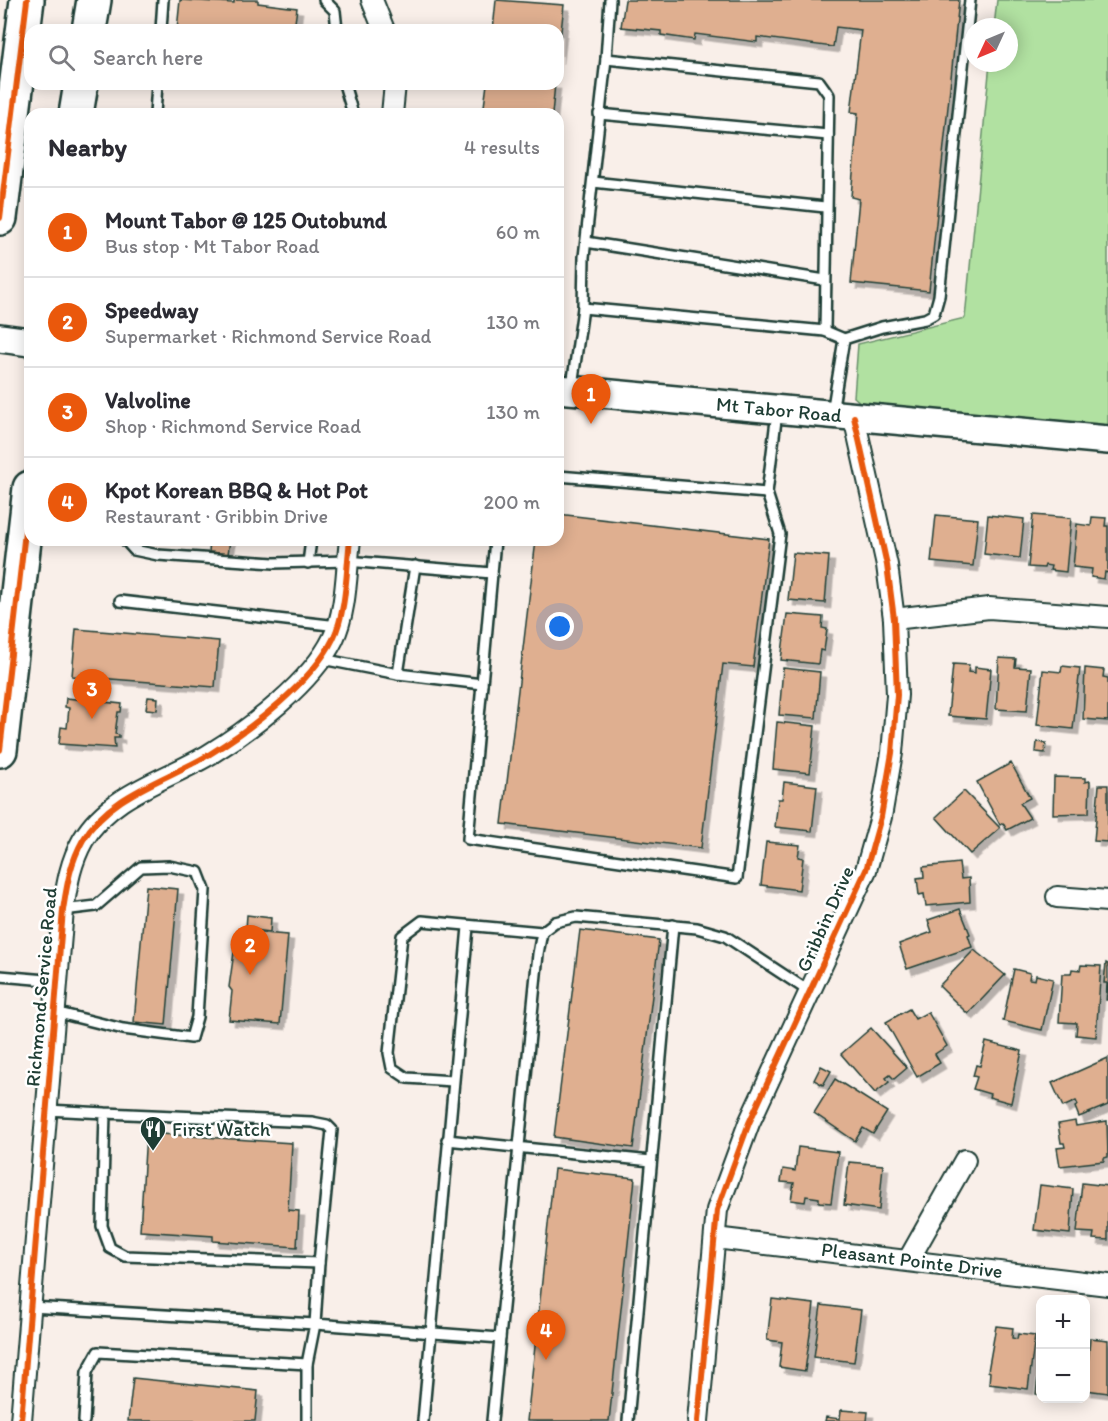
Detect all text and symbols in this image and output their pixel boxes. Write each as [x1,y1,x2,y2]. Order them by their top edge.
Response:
north arrow [964,18,1018,72]
search box [24,24,564,90]
icon: search [45,41,78,74]
text: Search here [93,44,203,71]
text: Nearby [48,131,127,163]
text: 4 results [464,135,540,159]
text: Mount Tabor @ 125 Outobund [105,207,387,234]
text: 1 [63,220,72,244]
text: 60 m [496,220,540,244]
text: Bus stop · Mt Tabor Road [105,234,320,258]
text: Speedway [105,297,198,324]
text: 2 [62,310,73,334]
text: 130 m [486,310,540,334]
text: Supermarket · Richmond Service Road [105,324,431,348]
pin: 1 [572,374,610,424]
text: Valvoline [105,387,191,414]
street label: Mt Tabor Road [715,392,843,427]
text: 3 [62,400,73,424]
text: 130 m [486,400,540,424]
text: Shop · Richmond Service Road [105,414,361,438]
text: Kpot Korean BBQ & Hot Pot [105,477,368,504]
text: 4 [61,490,74,514]
text: 200 m [484,490,540,514]
text: Restaurant · Gribbin Drive [105,504,328,528]
your location [545,612,574,641]
pin: 3 [72,670,112,719]
street label: Gribbin Drive [791,862,859,976]
street label: Richmond Service Road [20,886,62,1088]
pin: 2 [230,926,270,975]
restaurant icon: First Watch [138,1114,168,1152]
place label: First Watch [172,1117,271,1141]
street label: Pleasant Pointe Drive [820,1237,1004,1283]
map controls [1036,1295,1090,1403]
button: + [1036,1295,1090,1349]
pin: 4 [526,1310,566,1360]
button: − [1036,1349,1090,1403]

